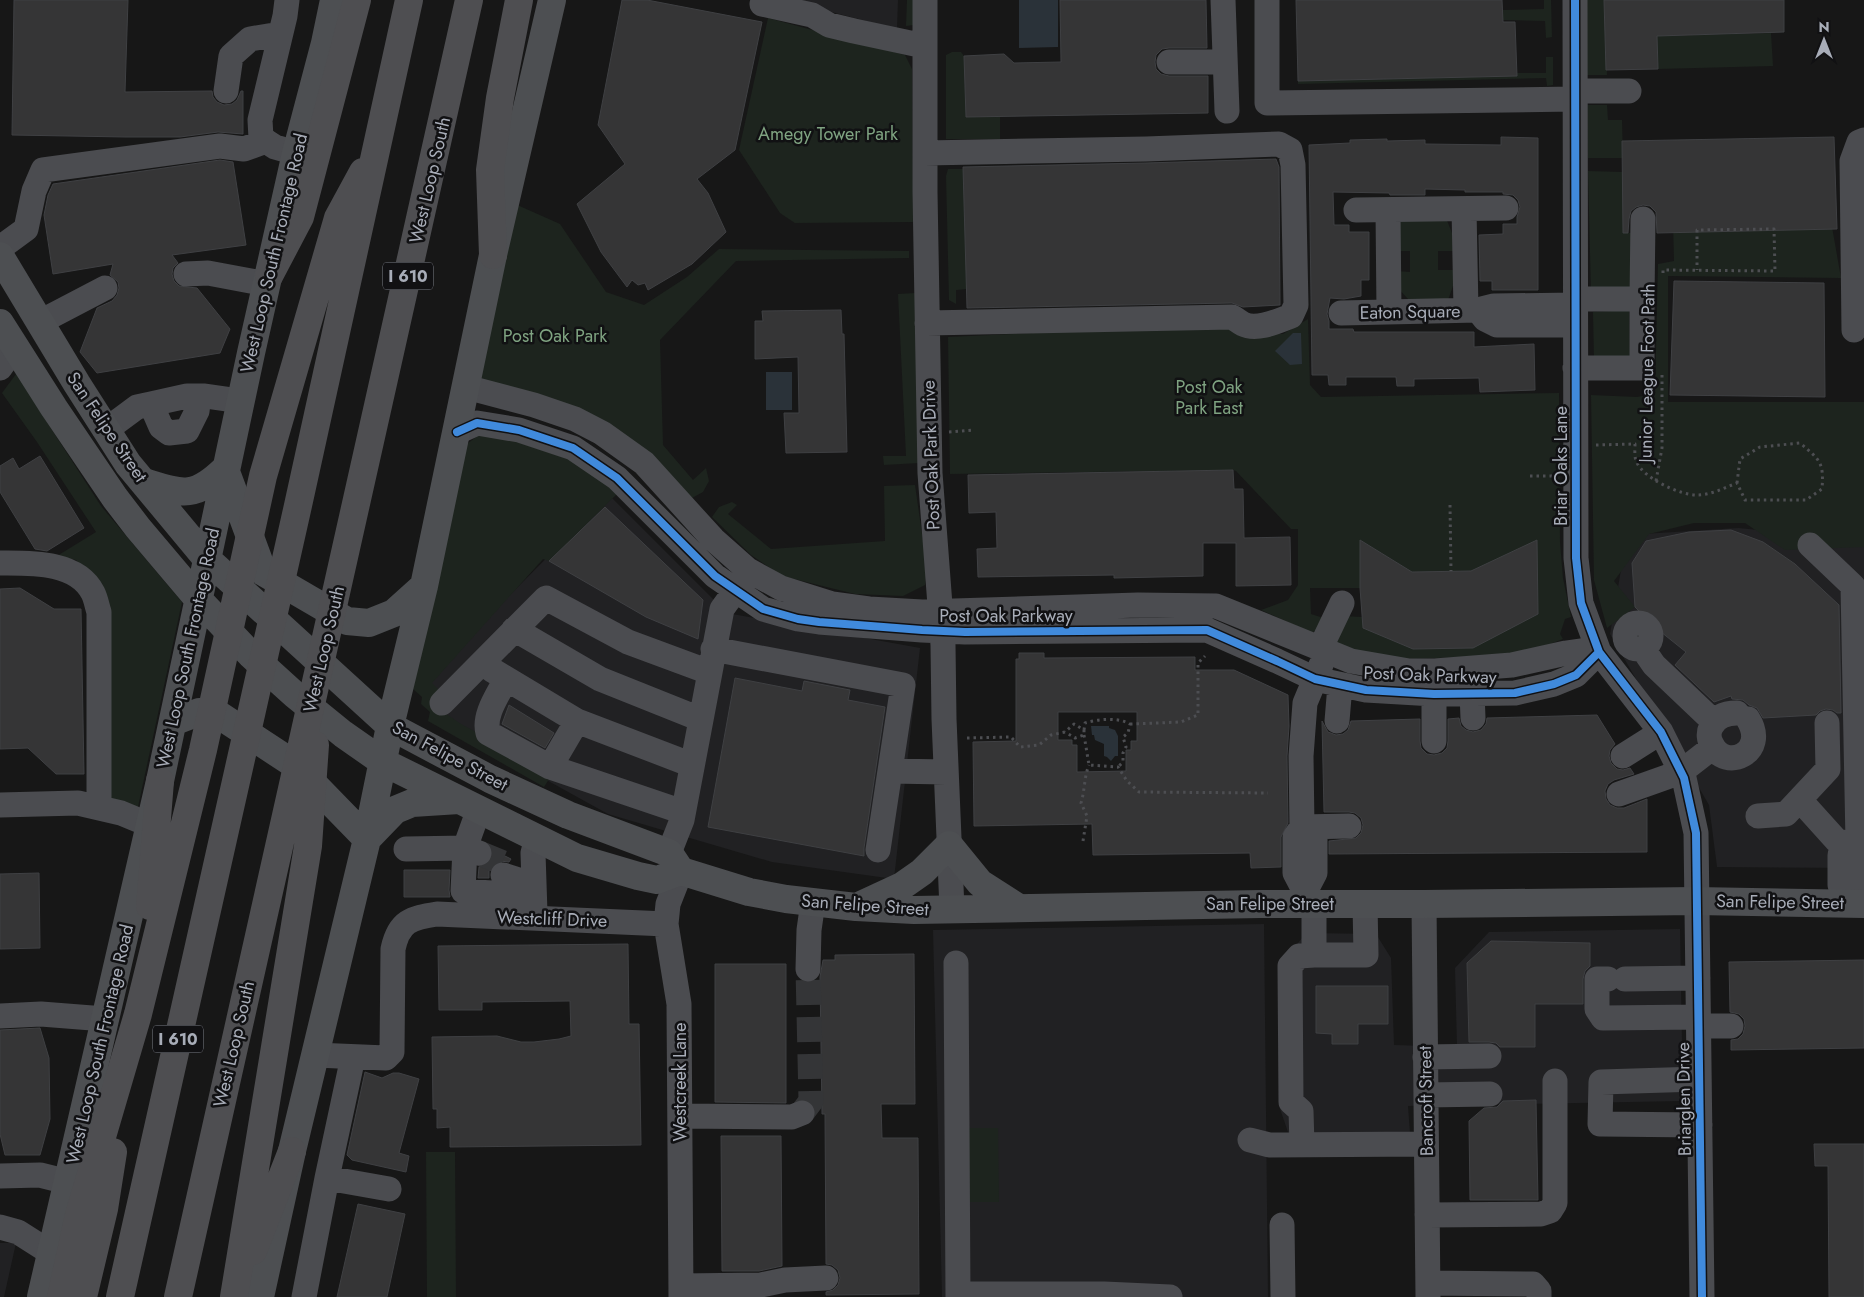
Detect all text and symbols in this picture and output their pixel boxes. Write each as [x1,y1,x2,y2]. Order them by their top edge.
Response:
north arrow [1799,15,1849,65]
text: N [1818,17,1830,37]
street label: West Loop South [403,114,457,246]
park label: Amegy Tower Park [758,121,898,147]
street label: West Loop South Frontage Road [234,131,314,375]
road number: I 610 [383,262,433,290]
street label: Junior League Foot Path [1632,283,1662,465]
street label: Eaton Square [1359,298,1461,326]
park label: Post Oak Park [503,323,607,349]
street label: San Felipe Street [60,367,154,488]
park label: Post Oak Park East [1175,374,1243,421]
street label: Post Oak Park Drive [915,380,947,530]
street label: Briar Oaks Lane [1548,406,1574,526]
street label: West Loop South Frontage Road [150,526,226,770]
street label: West Loop South [297,583,351,715]
street label: Post Oak Parkway [939,603,1073,629]
street label: Post Oak Parkway [1363,660,1497,690]
street label: San Felipe Street [387,715,513,798]
street label: San Felipe Street [800,888,930,922]
street label: San Felipe Street [1716,888,1845,916]
street label: San Felipe Street [1206,891,1335,917]
street label: Westcliff Drive [496,904,608,934]
street label: West Loop South Frontage Road [60,922,140,1166]
street label: West Loop South [207,978,261,1110]
street label: Westcreek Lane [667,1022,693,1142]
road number: I 610 [153,1026,203,1052]
street label: Briarglen Drive [1670,1042,1698,1156]
street label: Bancroft Street [1412,1045,1440,1156]

